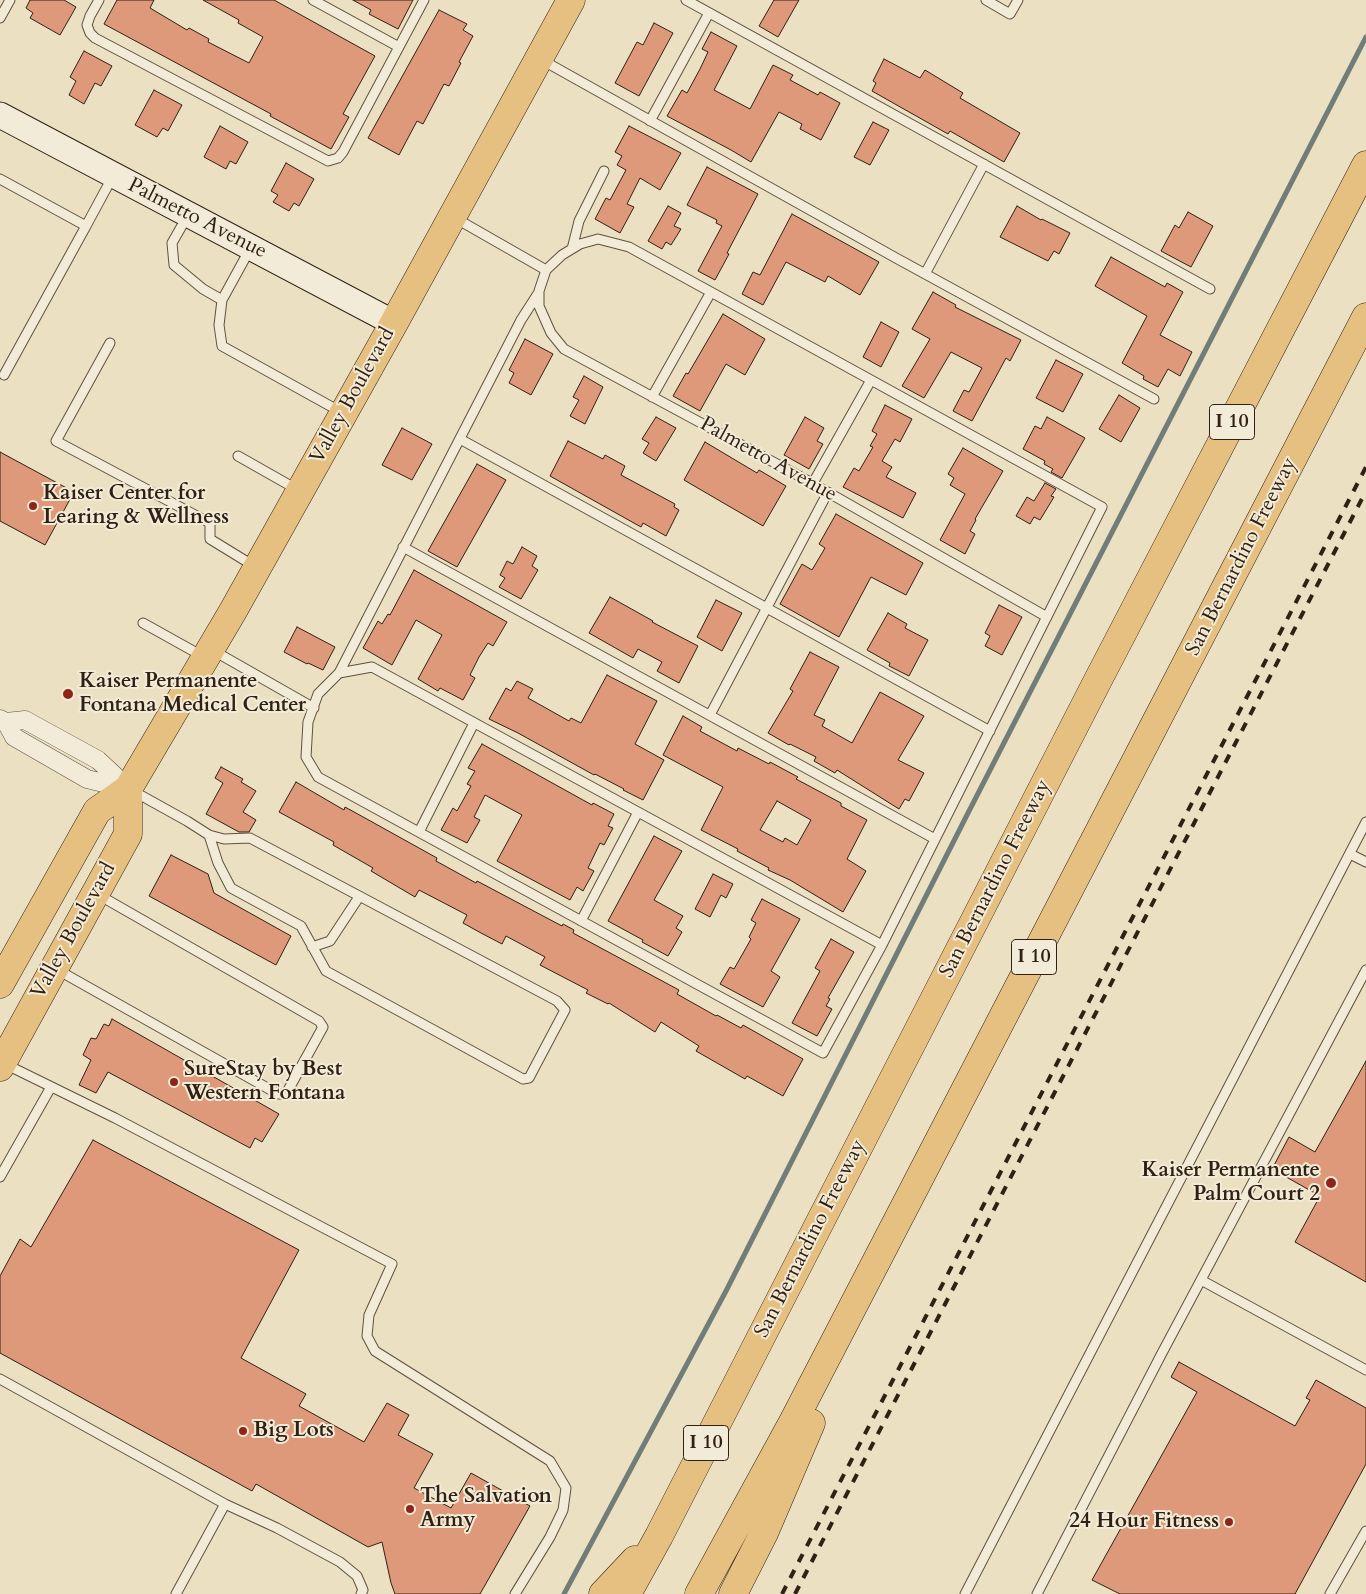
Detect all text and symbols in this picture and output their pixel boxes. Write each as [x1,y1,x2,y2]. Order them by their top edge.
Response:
street label: Palmetto Avenue [123,173,271,265]
street label: Valley Boulevard [305,323,401,469]
road number: I 10 [1210,404,1254,440]
street label: Palmetto Avenue [695,412,841,508]
street label: San Bernardino Freeway [1181,454,1303,660]
place label: Kaiser Center for Learing & Wellness [43,481,229,531]
marker: Kaiser Center for Learing & Wellness [27,500,39,512]
place label: Kaiser Permanente Fontana Medical Center [79,669,306,719]
marker: Kaiser Permanente Fontana Medical Center [61,687,75,701]
street label: San Bernardino Freeway [935,776,1057,982]
street label: Valley Boulevard [26,858,122,1004]
road number: I 10 [1012,940,1056,974]
place label: SureStay by Best Western Fontana [184,1057,345,1107]
marker: SureStay by Best Western Fontana [168,1076,180,1088]
street label: San Bernardino Freeway [750,1136,872,1342]
place label: Kaiser Permanente Palm Court 2 [1142,1158,1320,1208]
marker: Kaiser Permanente Palm Court 2 [1324,1176,1338,1190]
place label: Big Lots [253,1418,334,1444]
marker: Big Lots [237,1425,249,1437]
road number: I 10 [684,1426,728,1460]
place label: The Salvation Army [420,1484,552,1534]
marker: The Salvation Army [404,1503,416,1515]
place label: 24 Hour Fitness [1069,1509,1219,1535]
marker: 24 Hour Fitness [1223,1516,1235,1528]

